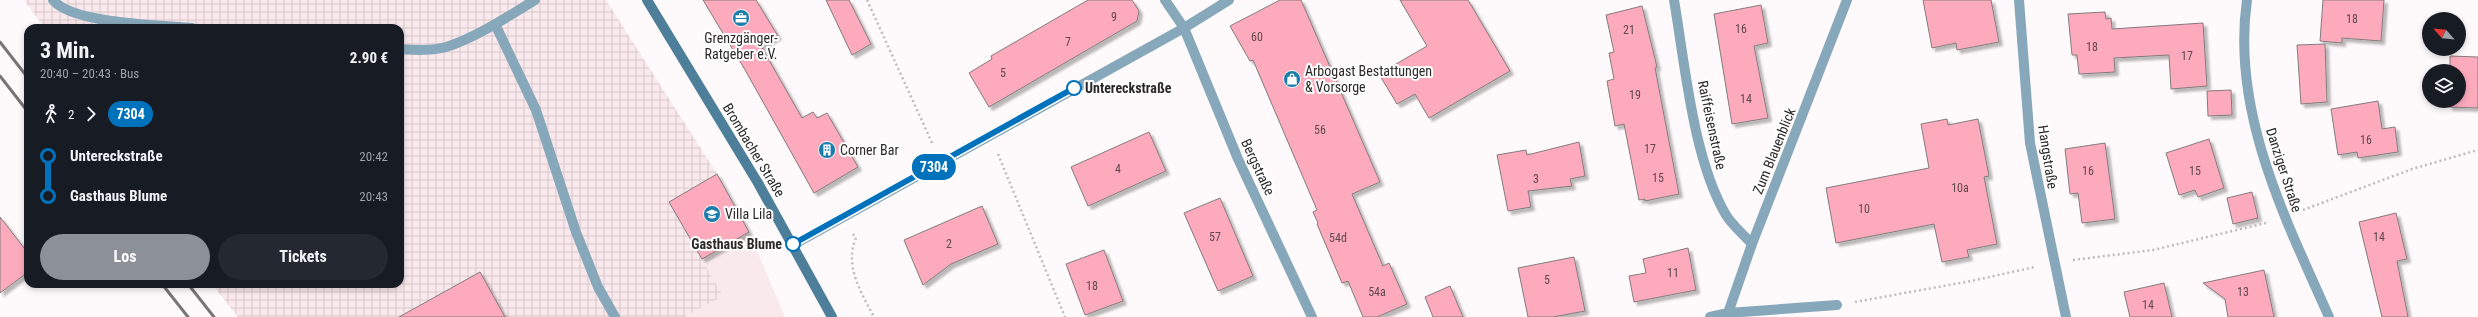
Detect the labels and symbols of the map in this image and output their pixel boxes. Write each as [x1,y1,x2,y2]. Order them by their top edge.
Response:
office icon: Grenzgänger- Ratgeber e.V. [731,8,751,28]
house number: 9 [1111,10,1117,24]
house number: 18 [2346,12,2358,26]
north arrow [2422,12,2466,56]
house number: 16 [1735,22,1747,36]
house number: 21 [1623,23,1635,37]
place label: Grenzgänger- Ratgeber e.V. [704,30,778,62]
house number: 60 [1251,30,1263,44]
house number: 7 [1065,35,1071,49]
house number: 18 [2086,40,2098,54]
house number: 17 [2181,49,2193,63]
place label: Arbogast Bestattungen & Vorsorge [1305,63,1432,95]
house number: 5 [1000,66,1006,80]
shop icon: Arbogast Bestattungen & Vorsorge [1282,69,1302,89]
street label: Raiffeisenstraße [1695,79,1729,171]
marker: Untereckstraße [1066,80,1082,96]
place label: Untereckstraße [1085,80,1172,96]
house number: 19 [1629,88,1641,102]
house number: 14 [1740,92,1752,106]
street label: Brombacher Straße [720,100,788,200]
street label: Zum Blauenblick [1749,105,1799,196]
house number: 56 [1314,123,1326,137]
street label: Hangstraße [2035,124,2061,190]
street label: Danziger Straße [2263,126,2305,215]
house number: 16 [2360,133,2372,147]
street label: Bergstraße [1238,136,1278,198]
building icon: Corner Bar [817,140,837,160]
place label: Corner Bar [840,142,899,158]
house number: 17 [1644,142,1656,156]
line badge: 7304 [906,154,962,180]
house number: 4 [1115,162,1121,176]
house number: 16 [2082,164,2094,178]
house number: 15 [2189,164,2201,178]
house number: 15 [1652,171,1664,185]
house number: 3 [1533,172,1539,186]
house number: 10a [1951,181,1969,195]
house number: 10 [1858,202,1870,216]
school or university icon: Villa Lila [702,204,722,224]
place label: Villa Lila [725,206,772,222]
house number: 57 [1209,230,1221,244]
house number: 14 [2373,230,2385,244]
house number: 54d [1329,231,1347,245]
place label: Gasthaus Blume [691,236,782,252]
marker: Gasthaus Blume [785,236,801,252]
house number: 2 [946,237,952,251]
house number: 11 [1667,266,1679,280]
house number: 5 [1544,273,1550,287]
house number: 18 [1086,279,1098,293]
house number: 54a [1368,285,1386,299]
house number: 13 [2237,285,2249,299]
house number: 14 [2142,298,2154,312]

